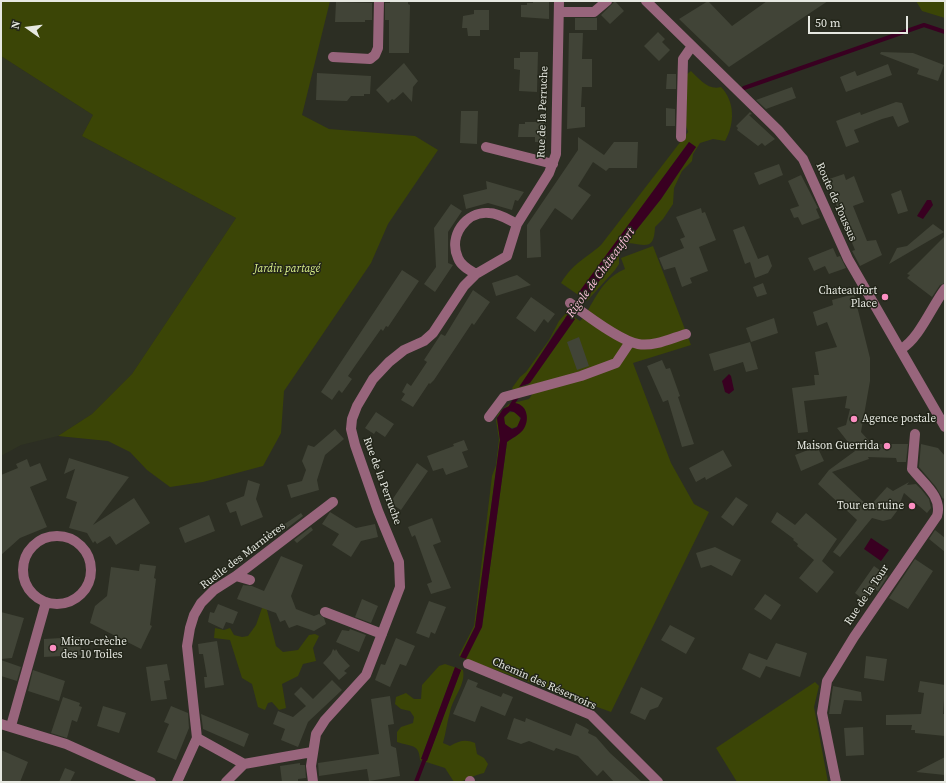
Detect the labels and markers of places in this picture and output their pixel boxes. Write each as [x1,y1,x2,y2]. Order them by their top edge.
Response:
place label: Chateaufort Place [819,284,877,310]
marker: Chateaufort Place [880,292,890,302]
place label: Agence postale [862,412,936,426]
marker: Agence postale [849,414,859,424]
place label: Maison Guerrida [797,439,879,453]
marker: Maison Guerrida [882,441,892,451]
place label: Tour en ruine [837,499,904,513]
marker: Tour en ruine [907,501,917,511]
place label: Micro-crèche des 10 Toiles [61,635,127,661]
marker: Micro-crèche des 10 Toiles [48,643,58,653]

